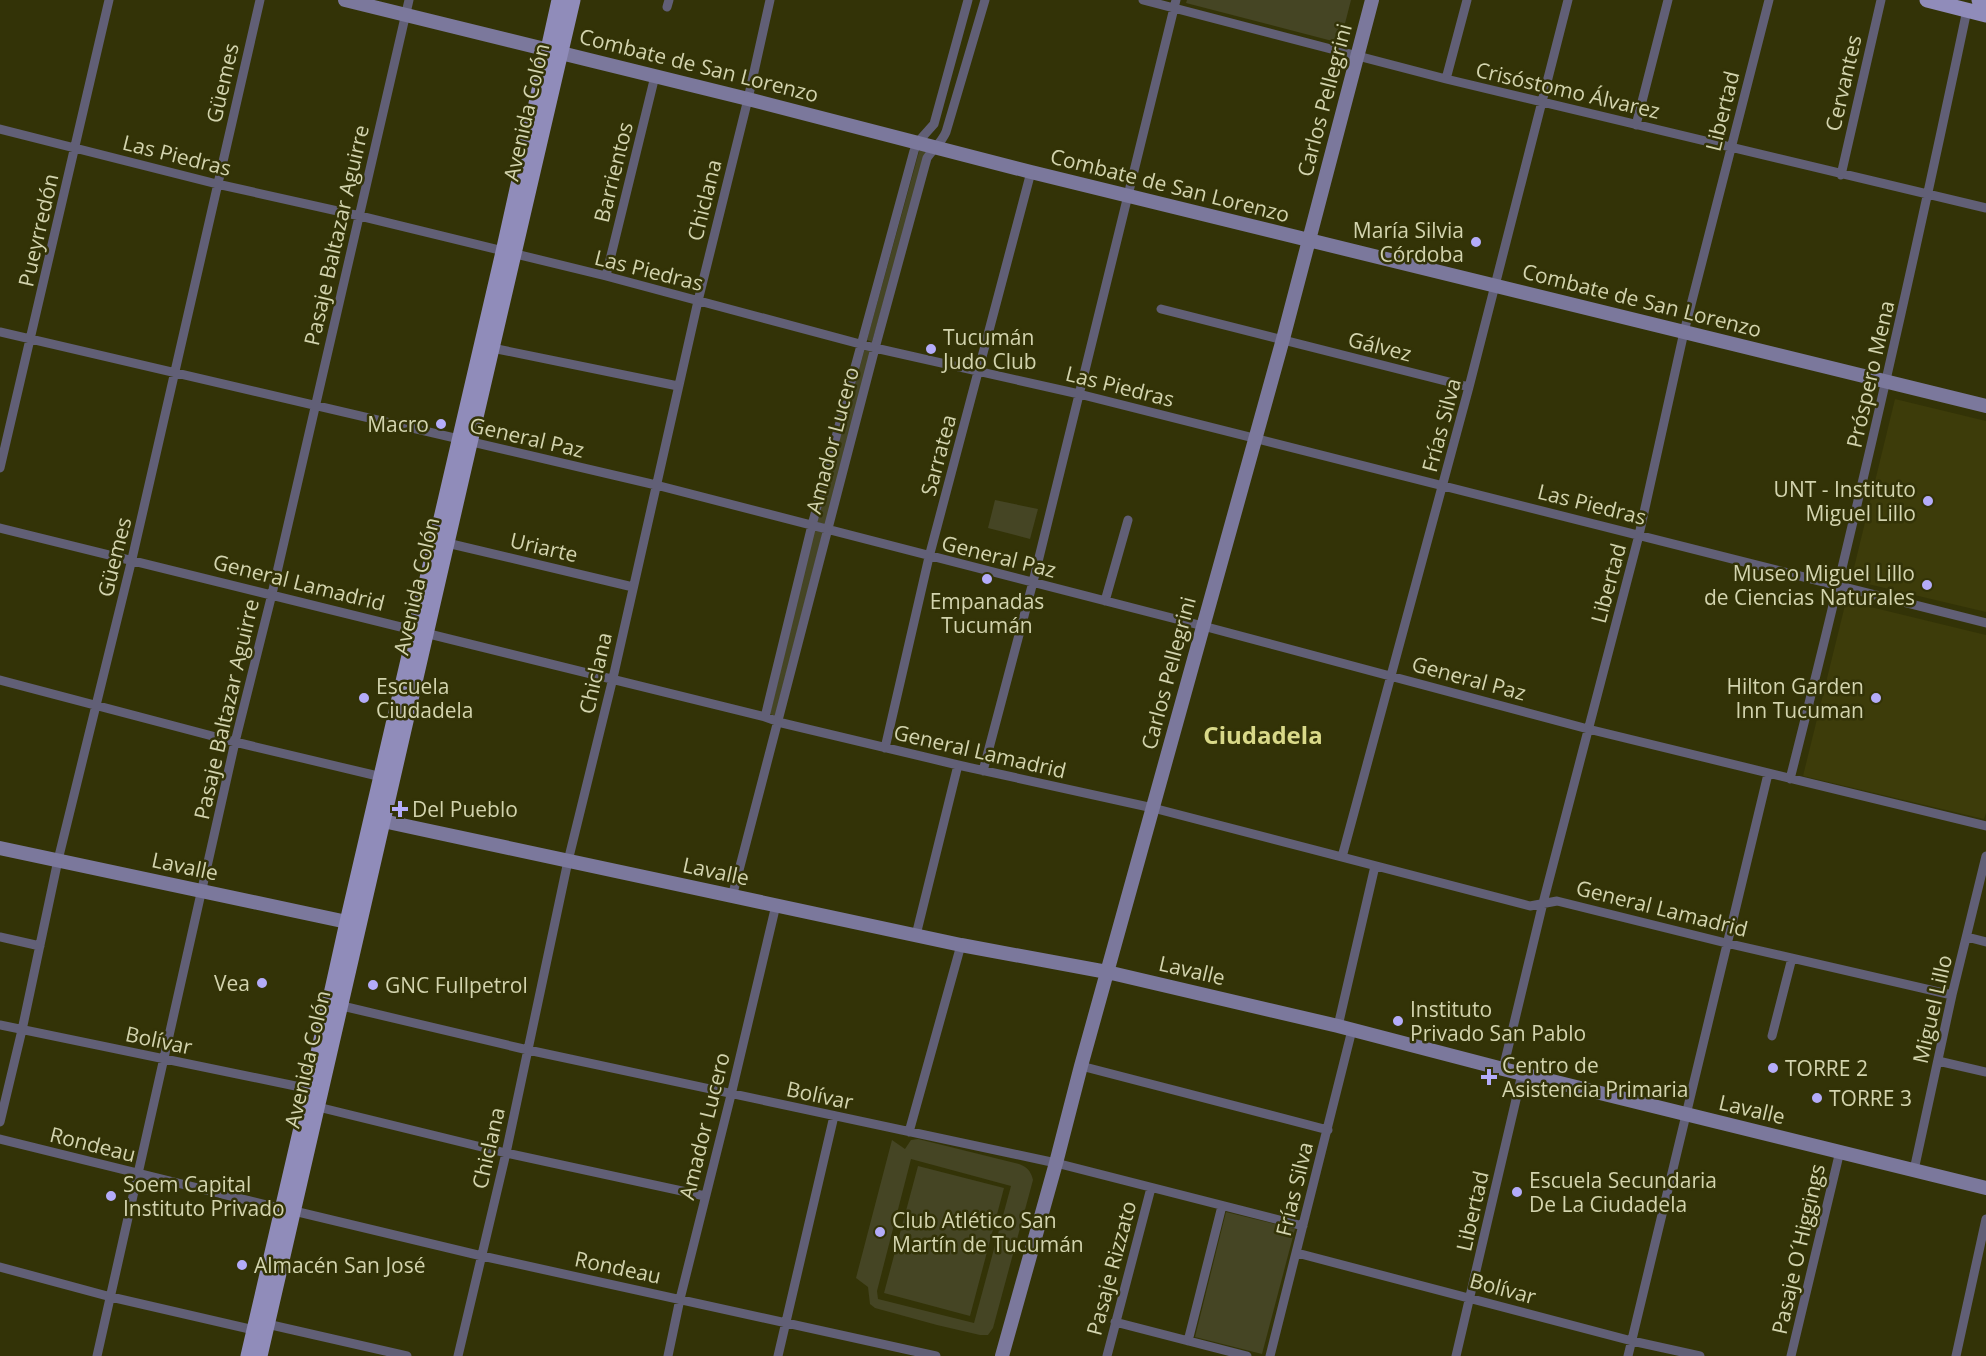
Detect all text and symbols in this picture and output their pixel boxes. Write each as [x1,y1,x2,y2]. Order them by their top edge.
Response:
street label: Carlos Pellegrini [1290,20,1358,180]
street label: Combate de San Lorenzo [577,22,821,108]
street label: Cervantes [1818,32,1868,134]
street label: Güemes [199,40,245,126]
street label: Avenida Colón [497,40,555,184]
street label: Crisóstomo Álvarez [1473,55,1663,125]
street label: Libertad [1699,68,1745,154]
street label: Barrientos [587,119,639,225]
street label: Pasaje Baltazar Aguirre [297,122,375,348]
street label: Las Piedras [120,128,234,182]
street label: Combate de San Lorenzo [1048,142,1292,228]
street label: Chiclana [680,156,728,244]
street label: Pueyrredón [11,171,65,289]
place label: María Silvia Córdoba [1353,216,1464,268]
marker: María Silvia Córdoba [1469,235,1483,249]
street label: Las Piedras [592,243,706,297]
street label: Combate de San Lorenzo [1520,257,1764,343]
street label: Próspero Mena [1839,298,1901,450]
place label: Tucumán Judo Club [941,323,1037,375]
street label: Gálvez [1345,325,1415,367]
marker: Tucumán Judo Club [924,342,938,356]
street label: Las Piedras [1063,359,1177,413]
street label: Amador Lucero [799,364,865,516]
street label: Frías Silva [1415,375,1467,475]
place label: Macro [367,410,429,438]
street label: General Paz [467,410,587,464]
street label: Sarratea [914,411,962,499]
marker: Macro [434,417,448,431]
place label: UNT - Instituto Miguel Lillo [1774,475,1916,527]
street label: Las Piedras [1535,477,1649,531]
marker: UNT - Instituto Miguel Lillo [1921,494,1935,508]
street label: Güemes [91,514,137,600]
street label: Avenida Colón [387,514,445,658]
street label: Uriarte [507,526,581,568]
street label: General Paz [939,528,1059,584]
street label: Libertad [1584,540,1632,626]
street label: General Lamadrid [210,547,388,617]
place label: Museo Miguel Lillo de Ciencias Naturales [1704,559,1915,611]
marker: Empanadas Tucumán [980,572,994,586]
marker: Museo Miguel Lillo de Ciencias Naturales [1920,578,1934,592]
place label: Empanadas Tucumán [930,587,1044,639]
street label: Carlos Pellegrini [1134,593,1202,753]
street label: Pasaje Baltazar Aguirre [187,596,265,822]
street label: Chiclana [572,629,618,717]
street label: General Paz [1409,649,1529,707]
place label: Escuela Ciudadela [376,672,474,724]
place label: Hilton Garden Inn Tucuman [1726,672,1864,724]
marker: Escuela Ciudadela [357,691,371,705]
marker: Hilton Garden Inn Tucuman [1869,691,1883,705]
street label: General Lamadrid [891,718,1069,784]
district label: Ciudadela [1203,718,1323,751]
place label: Del Pueblo [412,795,518,823]
marker: Del Pueblo [393,802,407,816]
street label: Lavalle [149,845,221,887]
street label: Lavalle [680,850,752,892]
street label: General Lamadrid [1573,873,1751,943]
street label: Lavalle [1156,949,1228,991]
street label: Miguel Lillo [1906,952,1958,1066]
place label: Vea [214,969,250,997]
place label: GNC Fullpetrol [385,971,528,999]
marker: Vea [255,976,269,990]
marker: GNC Fullpetrol [366,978,380,992]
street label: Avenida Colón [278,987,336,1131]
place label: Instituto Privado San Pablo [1410,995,1586,1047]
marker: Instituto Privado San Pablo [1391,1014,1405,1028]
street label: Bolívar [123,1019,195,1061]
street label: Amador Lucero [672,1049,736,1203]
place label: Centro de Asistencia Primaria [1502,1051,1688,1103]
place label: TORRE 2 [1785,1054,1868,1082]
marker: TORRE 2 [1766,1061,1780,1075]
marker: Centro de Asistencia Primaria [1480,1068,1498,1086]
street label: Bolívar [784,1074,856,1116]
place label: TORRE 3 [1829,1084,1912,1112]
street label: Lavalle [1716,1088,1788,1130]
marker: TORRE 3 [1810,1091,1824,1105]
street label: Chiclana [465,1104,511,1192]
street label: Rondeau [47,1120,139,1168]
street label: Frías Silva [1269,1139,1319,1239]
street label: Pasaje O´Higgings [1765,1161,1831,1337]
place label: Escuela Secundaria De La Ciudadela [1529,1166,1717,1218]
street label: Libertad [1449,1168,1495,1254]
place label: Soem Capital Instituto Privado [123,1170,285,1222]
marker: Escuela Secundaria De La Ciudadela [1510,1185,1524,1199]
marker: Soem Capital Instituto Privado [104,1189,118,1203]
street label: Pasaje Rizzato [1080,1198,1142,1338]
place label: Club Atlético San Martín de Tucumán [892,1206,1084,1258]
marker: Club Atlético San Martín de Tucumán [873,1225,887,1239]
street label: Rondeau [572,1244,664,1290]
place label: Almacén San José [254,1251,425,1279]
marker: Almacén San José [235,1258,249,1272]
street label: Bolívar [1467,1266,1540,1310]

